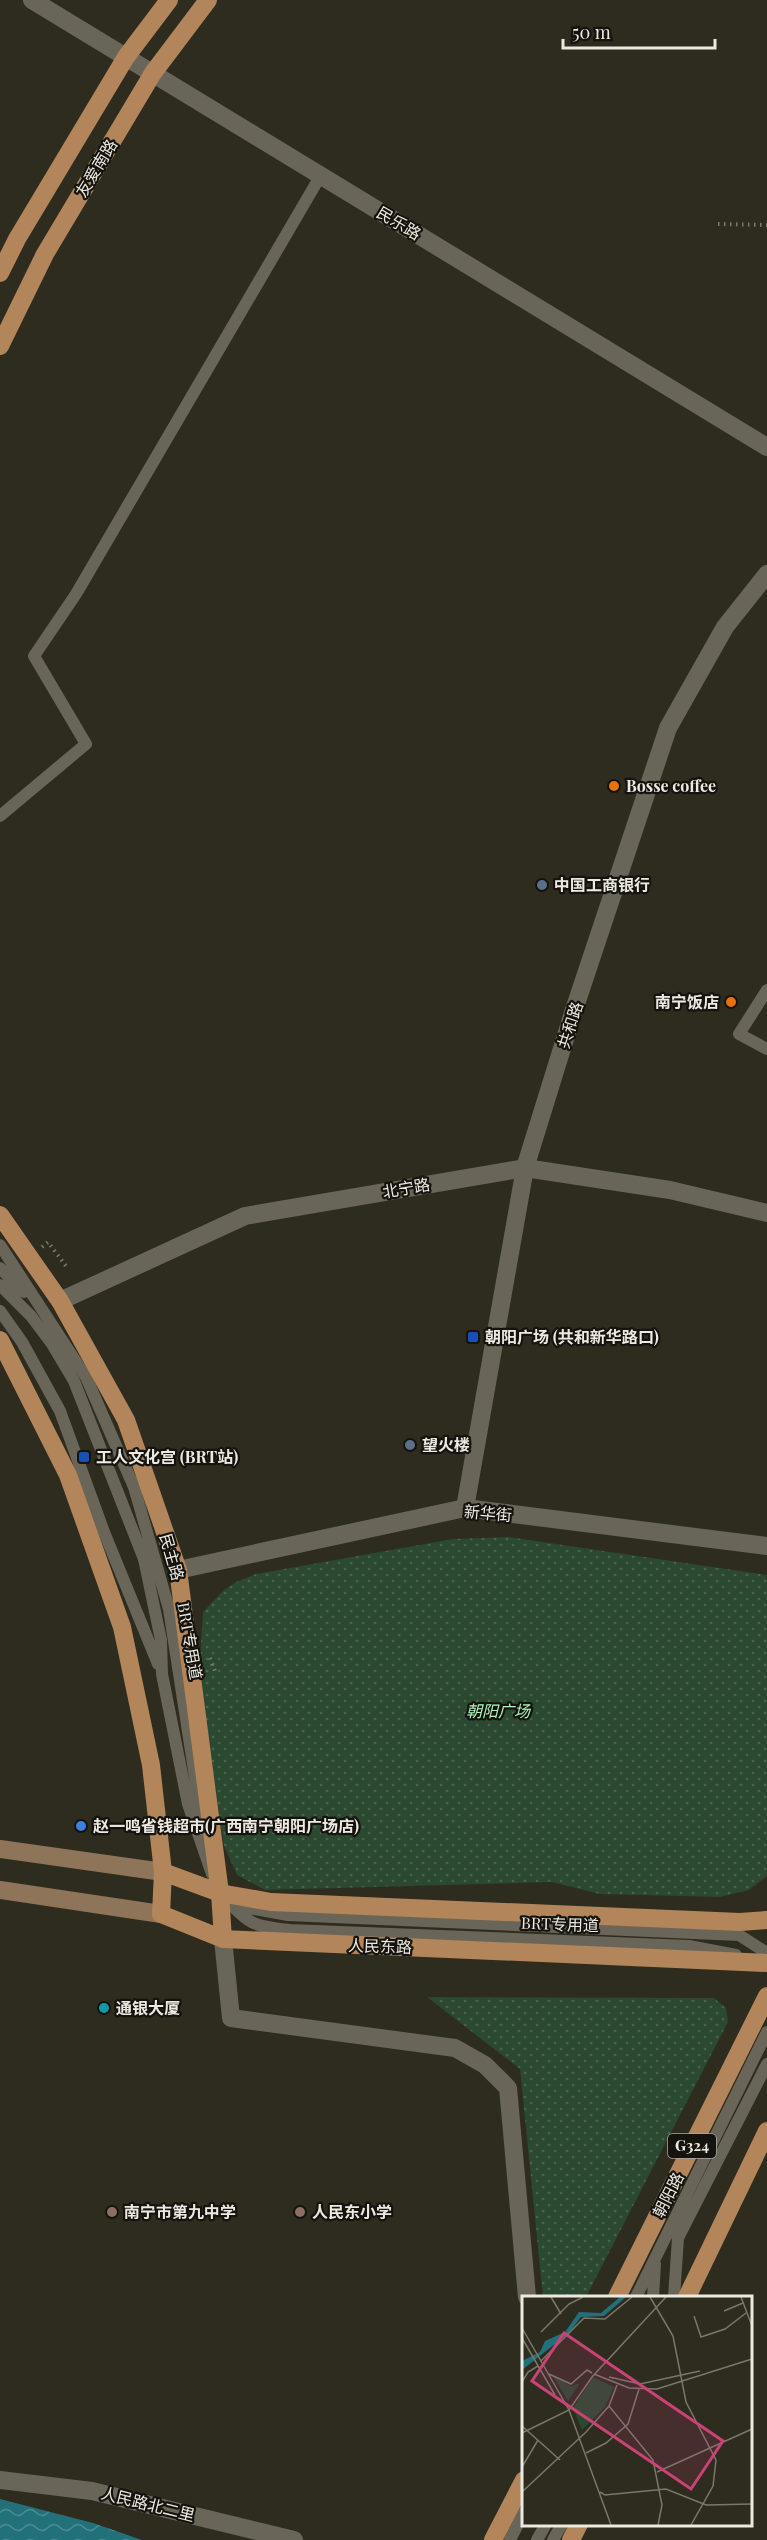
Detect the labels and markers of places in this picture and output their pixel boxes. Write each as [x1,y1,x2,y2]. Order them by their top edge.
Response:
place label: Bosse coffee [626,775,716,796]
marker: Bosse coffee [607,779,621,793]
place label: 中国工商银行 [554,874,650,895]
marker: 中国工商银行 [535,878,549,892]
place label: 南宁饭店 [655,991,719,1012]
marker: 南宁饭店 [724,995,738,1009]
place label: 朝阳广场 (共和新华路口) [485,1326,659,1347]
marker: 朝阳广场 (共和新华路口) [466,1330,480,1344]
place label: 望火楼 [422,1434,470,1455]
marker: 望火楼 [403,1438,417,1452]
place label: 工人文化宫 (BRT站) [96,1446,238,1467]
marker: 工人文化宫 (BRT站) [77,1450,91,1464]
place label: 赵一鸣省钱超市(广西南宁朝阳广场店) [93,1815,359,1836]
marker: 赵一鸣省钱超市(广西南宁朝阳广场店) [74,1819,88,1833]
place label: 通银大厦 [116,1997,180,2018]
marker: 通银大厦 [97,2001,111,2015]
place label: 南宁市第九中学 [124,2201,236,2222]
place label: 人民东小学 [312,2201,392,2222]
marker: 南宁市第九中学 [105,2205,119,2219]
marker: 人民东小学 [293,2205,307,2219]

